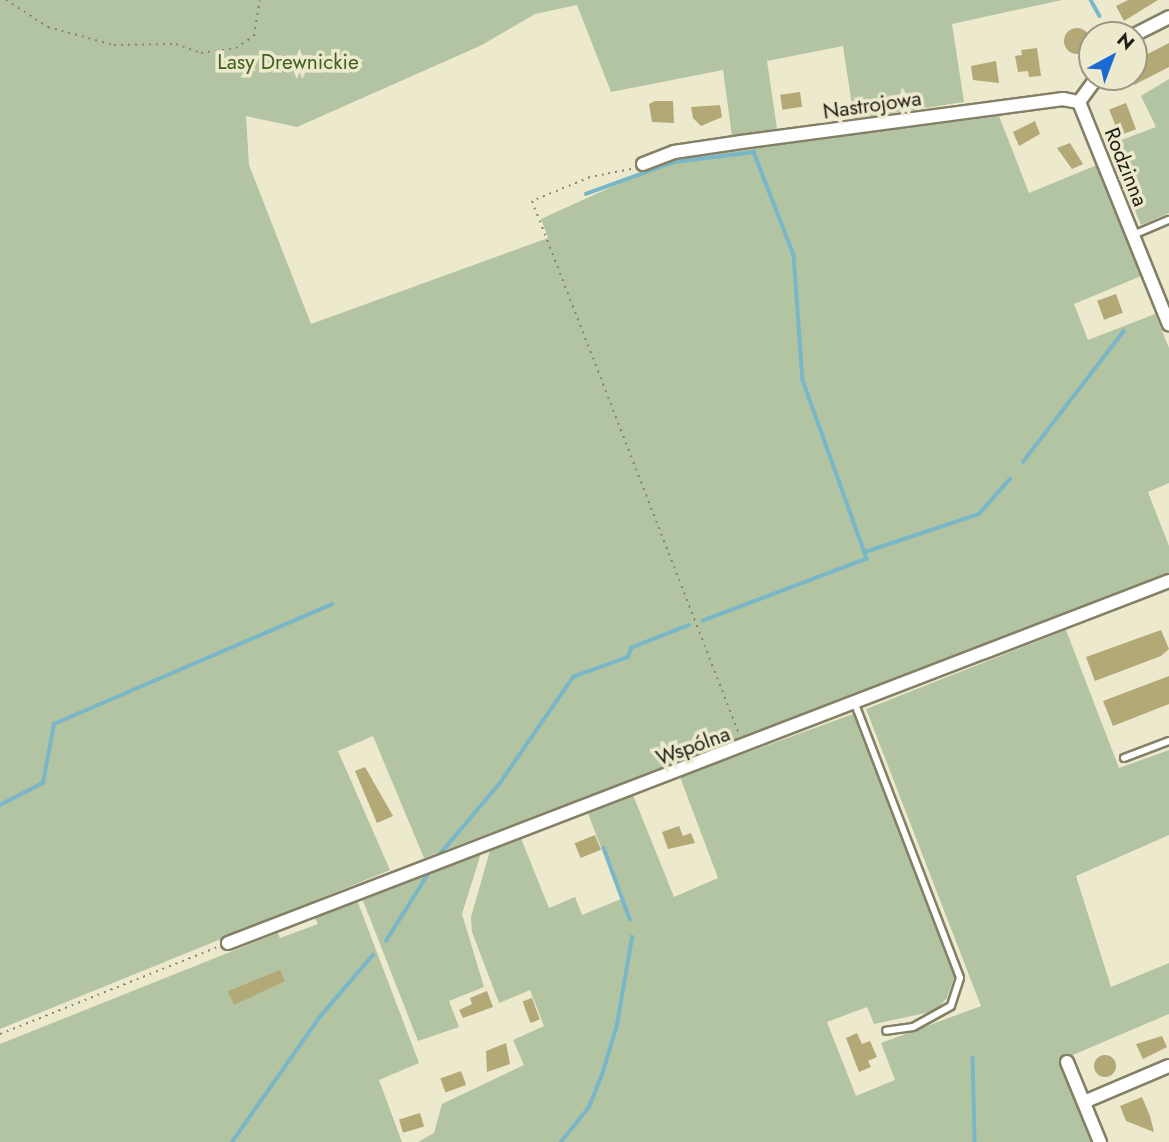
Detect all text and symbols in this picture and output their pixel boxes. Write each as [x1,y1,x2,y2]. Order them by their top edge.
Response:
north arrow [1078,21,1148,91]
text: N [1111,26,1140,56]
park label: Lasy Drewnickie [217,49,359,75]
street label: Nastrojowa [821,86,923,124]
street label: Rodzinna [1099,124,1153,210]
street label: Wspólna [653,721,733,771]

